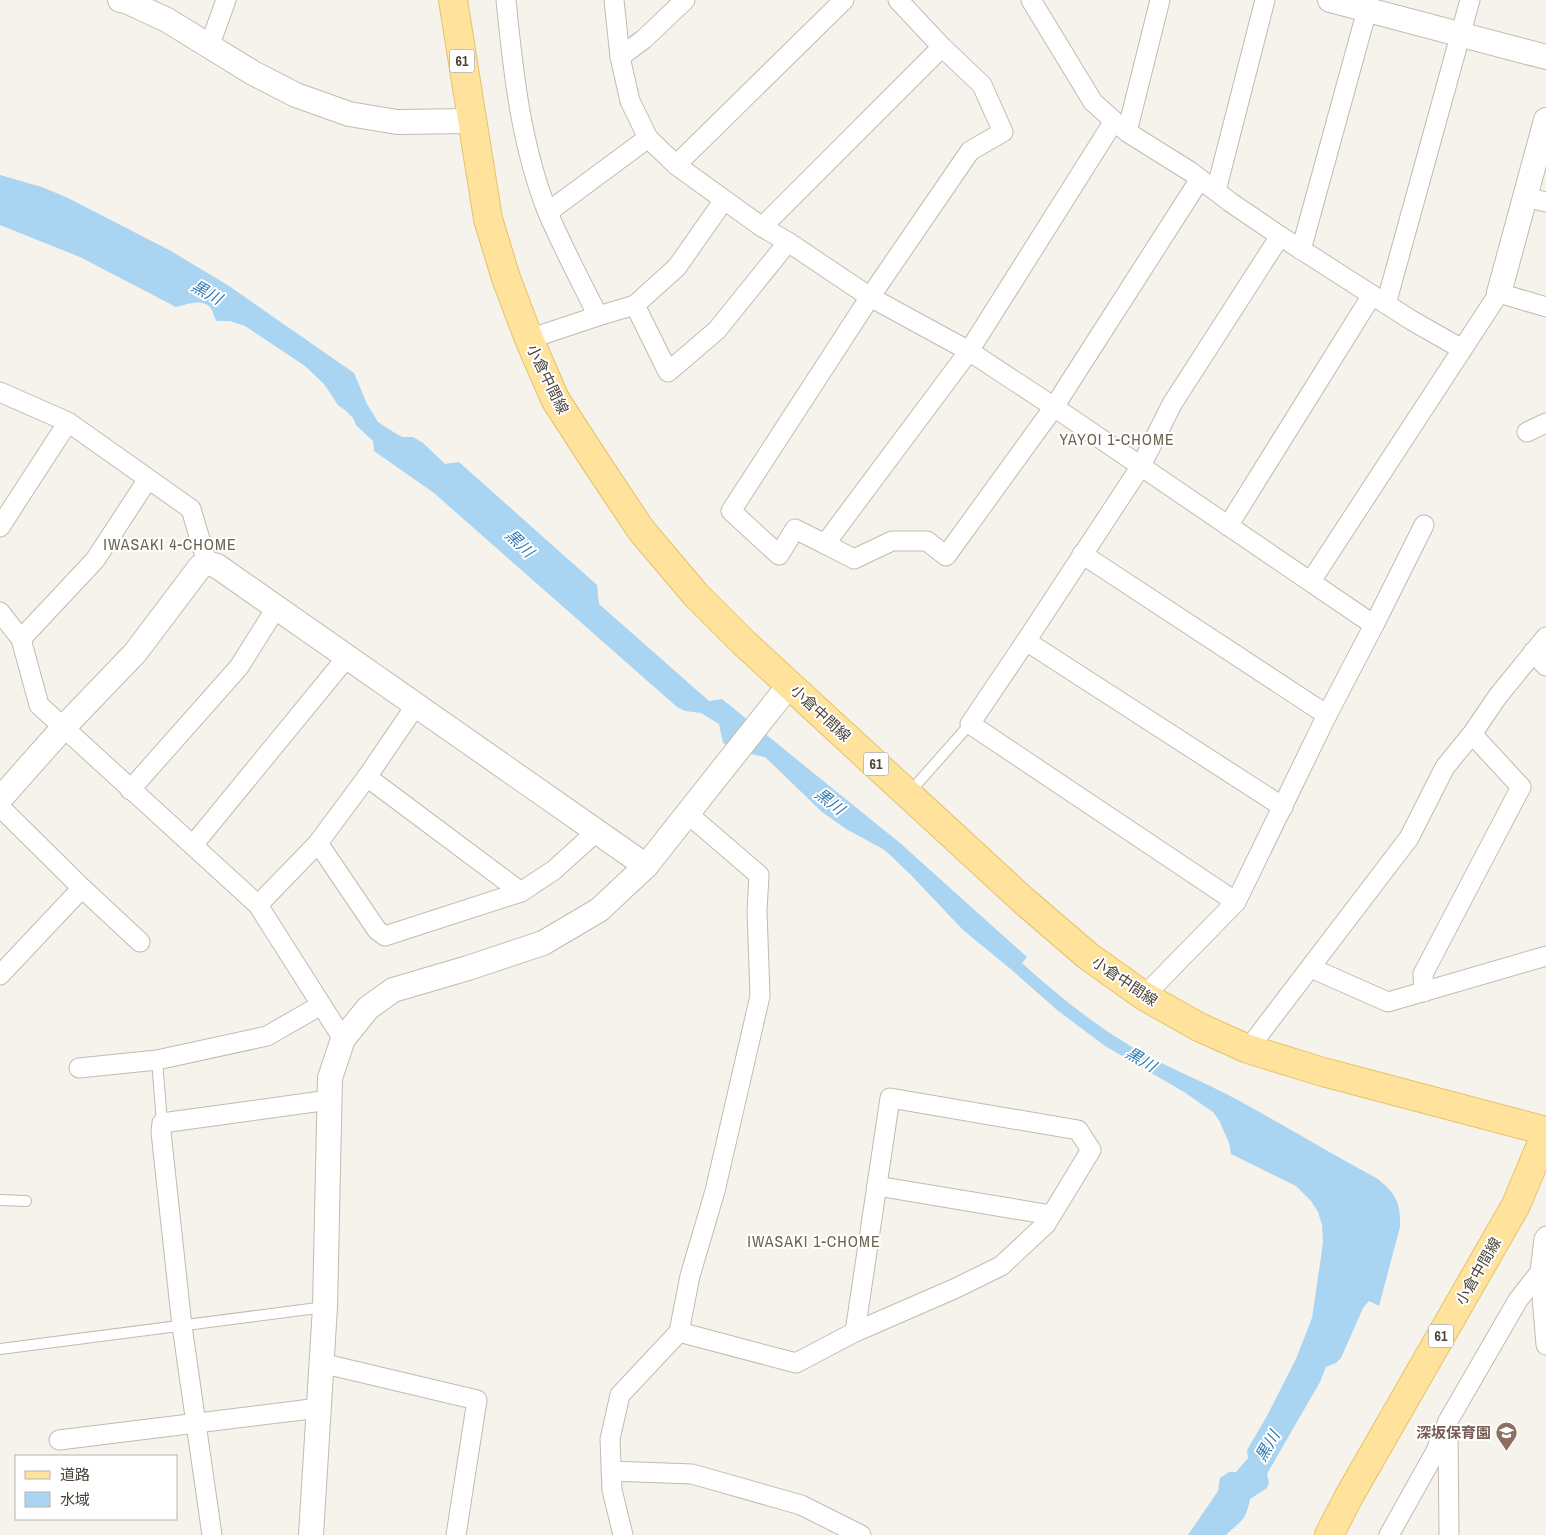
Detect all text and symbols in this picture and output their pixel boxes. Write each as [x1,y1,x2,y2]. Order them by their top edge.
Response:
road number: 61 [450,49,474,72]
water label: 黒川 [188,275,228,310]
street label: 小倉中間線 [522,341,574,417]
district label: YAYOI 1-CHOME [1059,428,1175,450]
water label: 黒川 [501,524,541,563]
district label: IWASAKI 4-CHOME [103,533,237,555]
street label: 小倉中間線 [786,680,856,746]
road number: 61 [864,752,888,776]
water label: 黒川 [811,782,851,821]
street label: 小倉中間線 [1088,951,1162,1011]
water label: 黒川 [1122,1041,1162,1078]
district label: IWASAKI 1-CHOME [747,1230,881,1252]
street label: 小倉中間線 [1450,1233,1506,1309]
road number: 61 [1428,1324,1454,1348]
school or university icon: 深坂保育園 [1495,1420,1519,1451]
place label: 深坂保育園 [1416,1422,1491,1443]
water label: 黒川 [1249,1425,1286,1465]
legend [15,1455,178,1520]
text: 道路 [60,1464,90,1485]
text: 水域 [60,1489,90,1510]

